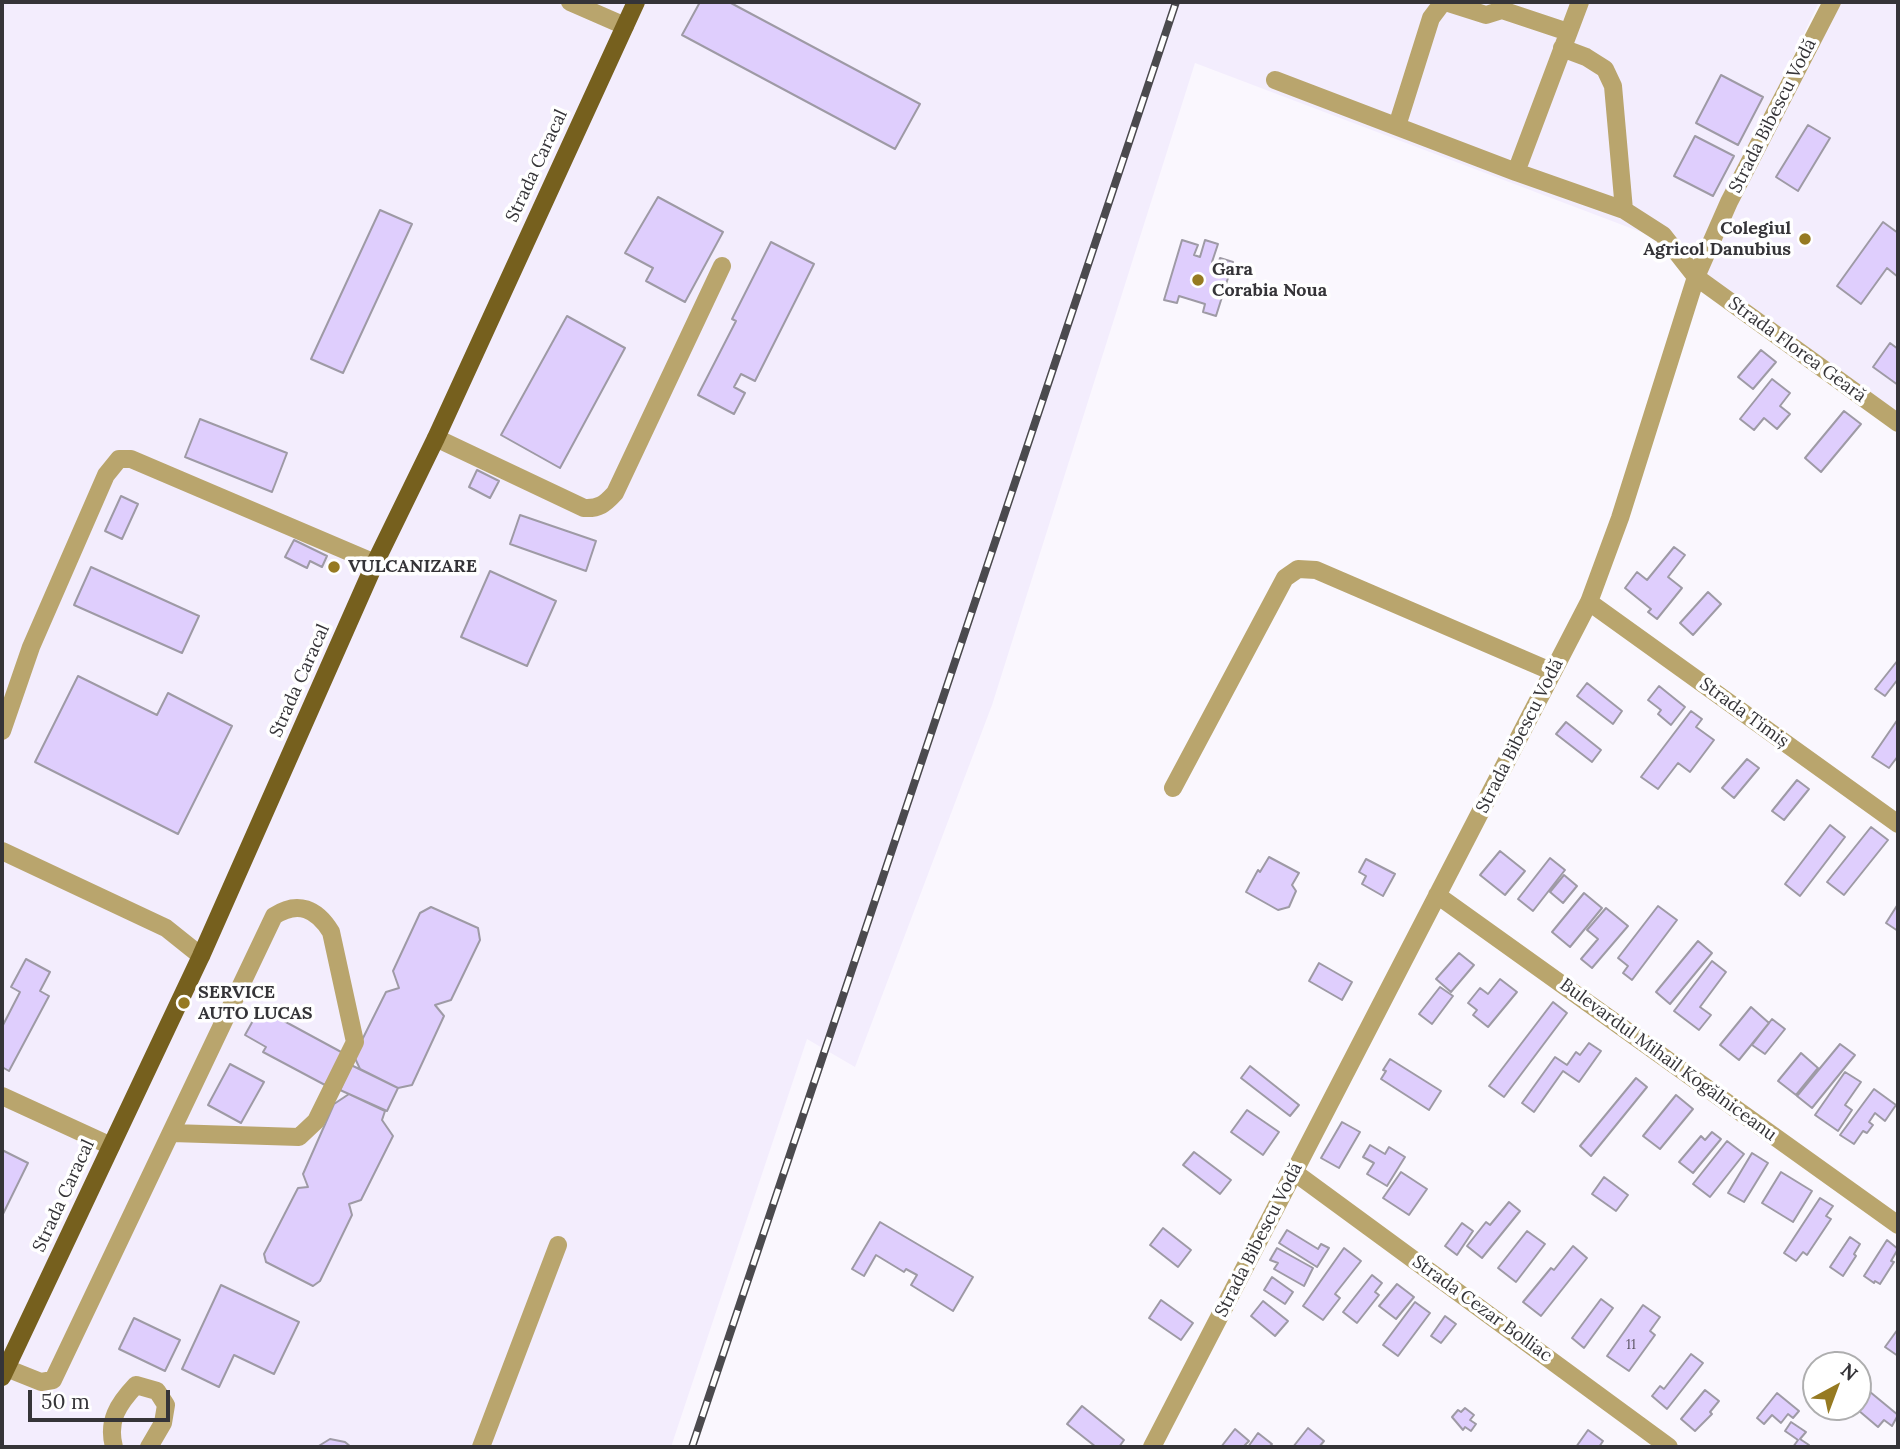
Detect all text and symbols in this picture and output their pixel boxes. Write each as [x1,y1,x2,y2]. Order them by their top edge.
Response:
street label: Strada Bibescu Vodă [1725,35,1821,197]
street label: Strada Caracal [502,106,572,226]
place label: Colegiul Agricol Danubius [1643,218,1791,260]
marker: Colegiul Agricol Danubius [1797,231,1813,247]
place label: Gara Corabia Noua [1212,259,1327,302]
marker: Gara Corabia Noua [1190,272,1206,288]
street label: Strada Florea Geară [1724,293,1870,407]
place label: VULCANIZARE [348,556,477,578]
marker: VULCANIZARE [326,559,342,575]
street label: Strada Caracal [265,621,335,741]
street label: Strada Bibescu Vodă [1472,655,1568,817]
street label: Strada Timiș [1695,673,1793,753]
street label: Bulevardul Mihail Kogălniceanu [1555,974,1781,1146]
place label: SERVICE AUTO LUCAS [198,982,313,1024]
marker: SERVICE AUTO LUCAS [176,995,192,1011]
street label: Strada Caracal [29,1136,99,1256]
street label: Strada Bibescu Vodă [1211,1159,1307,1321]
street label: Strada Cezar Bolliac [1408,1251,1556,1367]
house number: 11 [1626,1337,1636,1353]
north arrow [1802,1351,1872,1421]
text: N [1836,1358,1863,1386]
scale bar [32,1376,173,1420]
text: 50 m [41,1388,90,1415]

